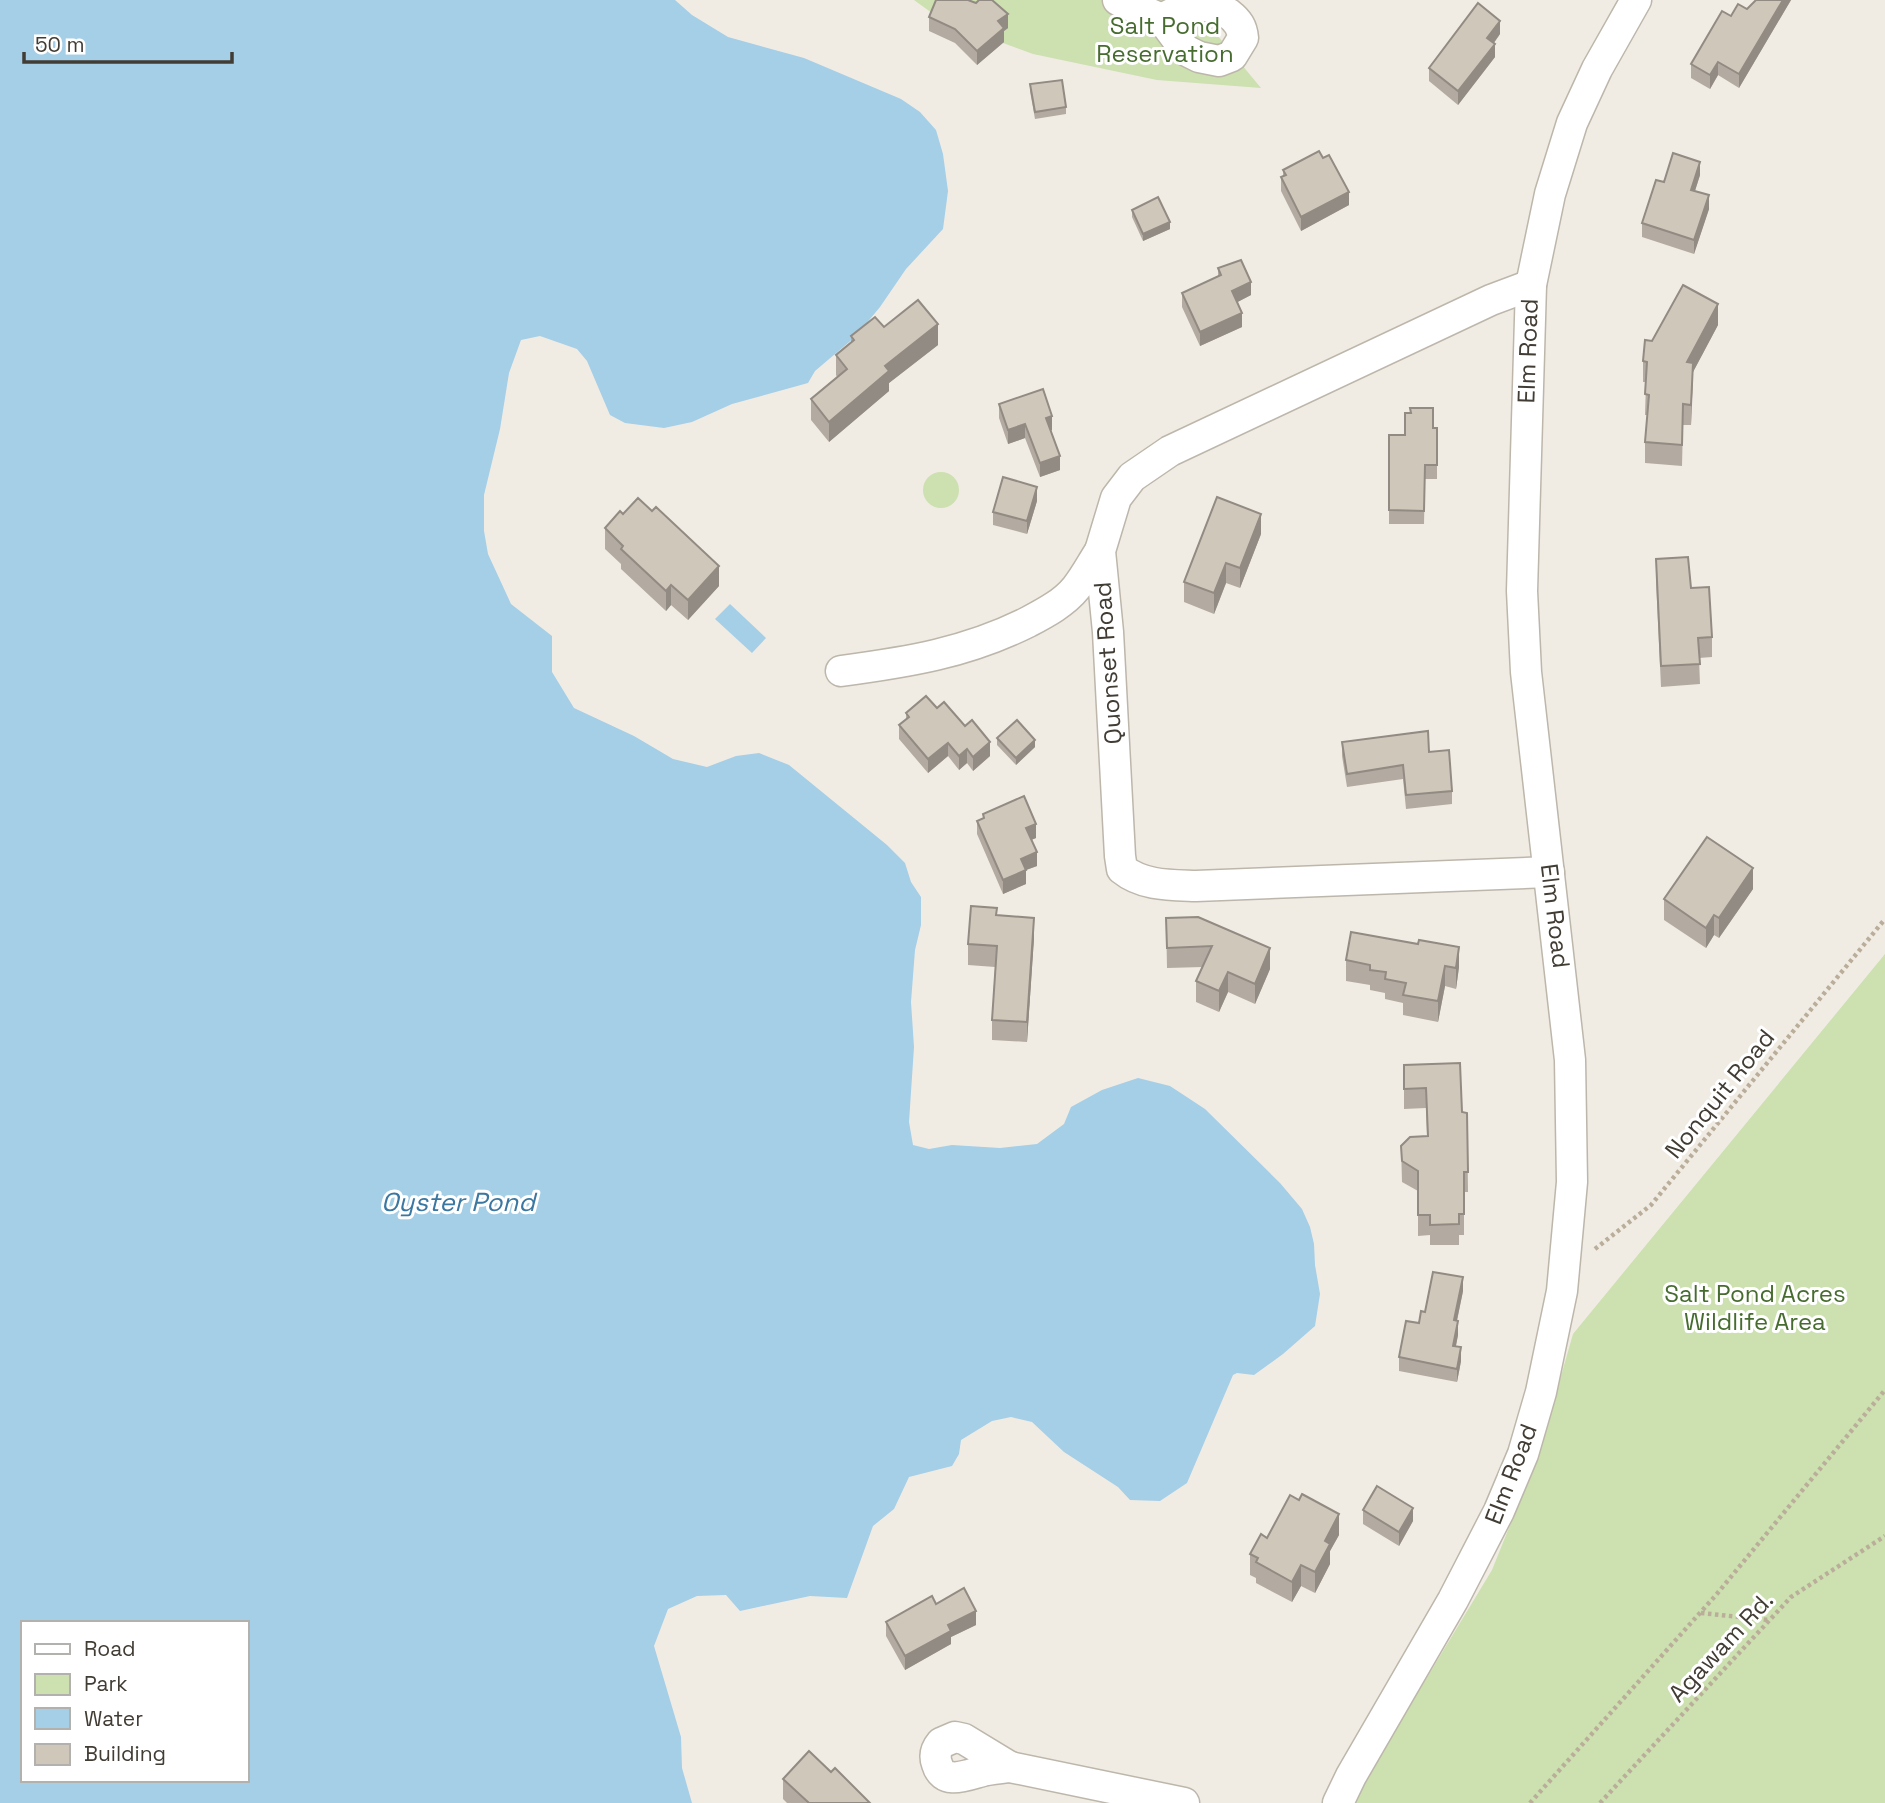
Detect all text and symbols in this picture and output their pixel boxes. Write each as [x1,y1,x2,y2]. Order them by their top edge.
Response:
park label: Salt Pond Reservation [1096,10,1234,69]
scale bar [24,21,233,65]
text: 50 m [35,31,85,58]
street label: Elm Road [1510,298,1545,404]
street label: Quonset Road [1086,581,1129,745]
street label: Elm Road [1534,862,1577,970]
street label: Nonquit Road [1658,1023,1781,1165]
water label: Oyster Pond [381,1185,538,1219]
park label: Salt Pond Acres Wildlife Area [1664,1278,1846,1337]
street label: Elm Road [1477,1419,1544,1528]
street label: Agawam Rd. [1661,1585,1780,1709]
legend [21,1621,248,1782]
text: Road [84,1635,136,1662]
text: Park [84,1670,128,1697]
text: Water [84,1705,143,1732]
text: Building [84,1740,166,1767]

